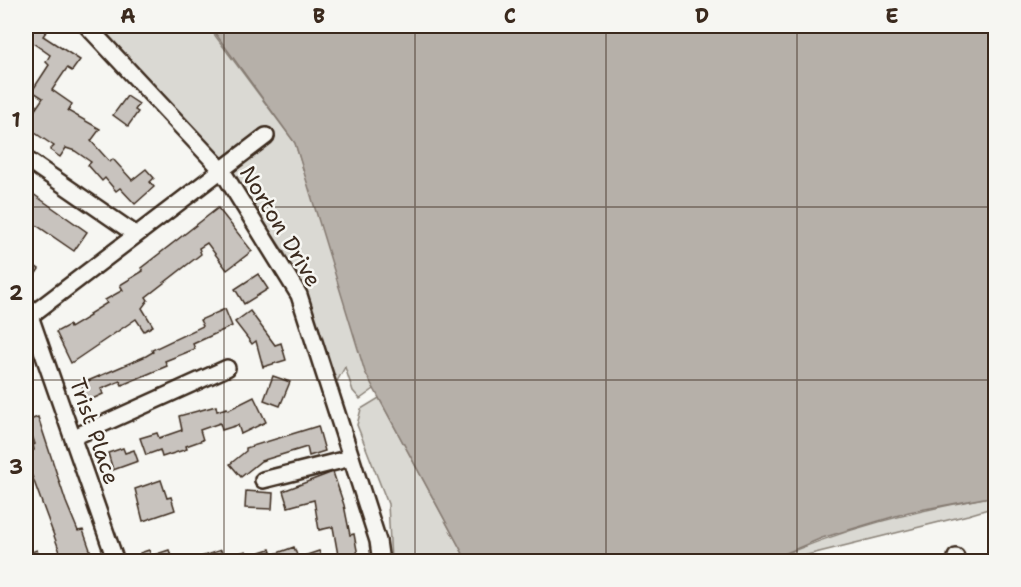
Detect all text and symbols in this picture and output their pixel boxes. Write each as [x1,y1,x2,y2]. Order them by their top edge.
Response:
text: A [120,3,136,29]
text: B [313,3,325,29]
text: C [504,3,516,29]
text: D [695,3,709,29]
text: E [885,3,899,29]
text: 1 [11,107,21,133]
street label: Norton Drive [233,160,328,292]
text: 2 [9,280,23,306]
street label: Trist Place [63,374,126,488]
text: 3 [9,454,23,480]

